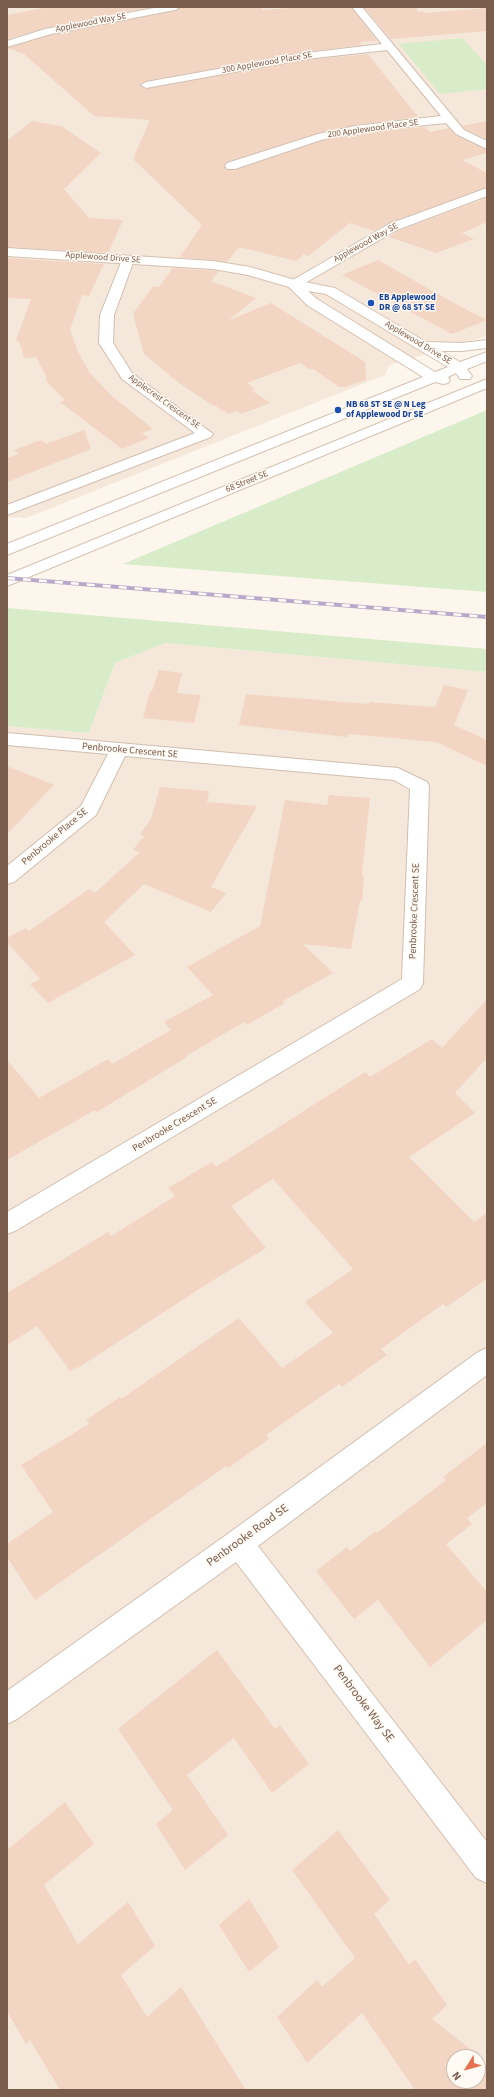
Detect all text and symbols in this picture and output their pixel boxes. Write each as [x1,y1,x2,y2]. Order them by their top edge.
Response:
street label: Applewood Way SE [55,11,127,35]
street label: 300 Applewood Place SE [221,50,313,76]
street label: 200 Applewood Place SE [327,117,419,141]
street label: Applewood Way SE [332,221,400,265]
street label: Applewood Drive SE [65,250,141,266]
place label: EB Applewood DR @ 68 ST SE [379,293,436,314]
marker: EB Applewood DR @ 68 ST SE [366,298,376,308]
street label: Applewood Drive SE [383,319,453,367]
street label: Applecrest Crescent SE [126,372,202,432]
place label: NB 68 ST SE @ N Leg of Applewood Dr SE [346,400,426,421]
marker: NB 68 ST SE @ N Leg of Applewood Dr SE [333,405,343,415]
street label: 68 Street SE [224,469,270,495]
street label: Penbrooke Crescent SE [82,741,178,761]
street label: Penbrooke Place SE [20,806,90,868]
street label: Penbrooke Crescent SE [407,863,423,959]
street label: Penbrooke Crescent SE [131,1095,219,1155]
street label: Penbrooke Road SE [204,1501,292,1571]
street label: Penbrooke Way SE [329,1663,397,1745]
north arrow [446,2049,486,2089]
text: N [449,2068,465,2083]

